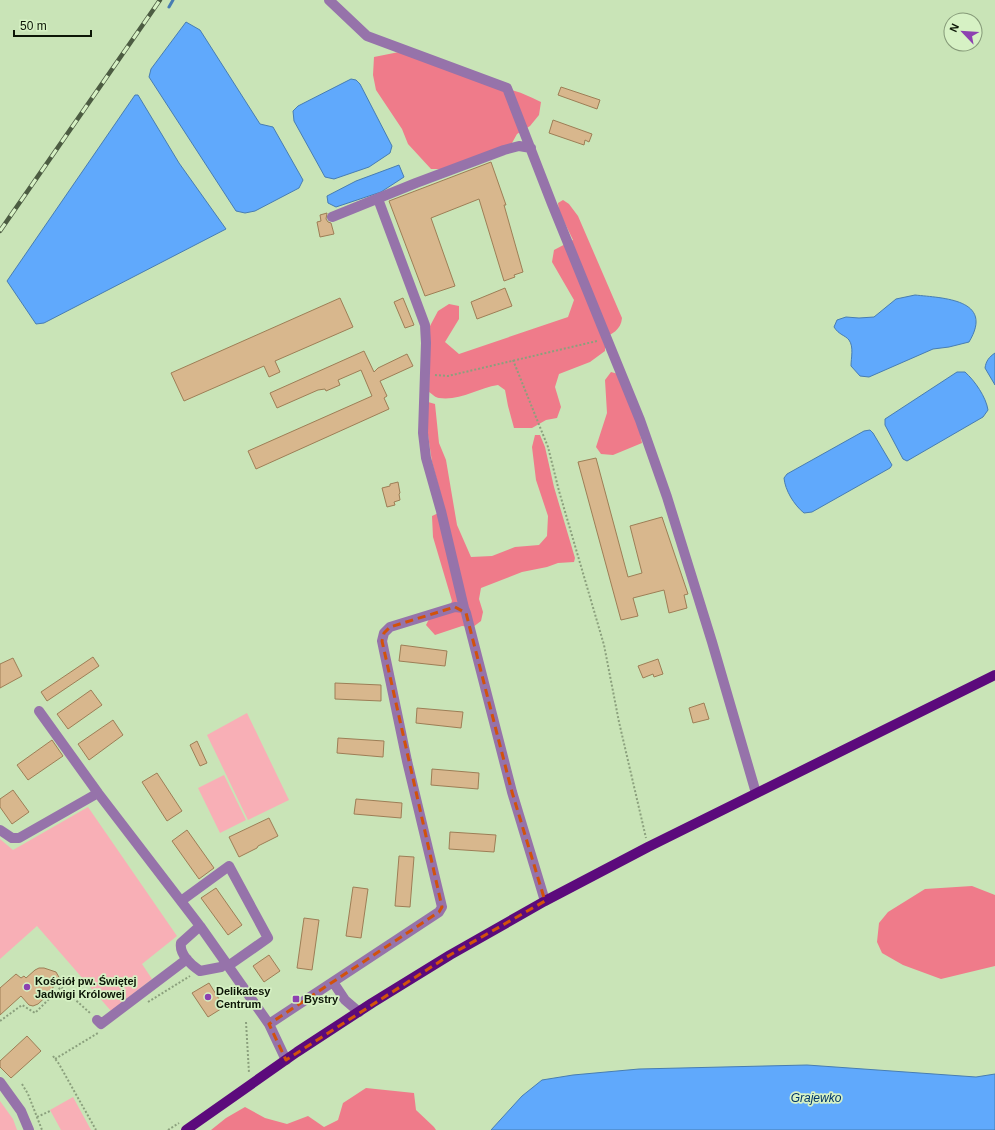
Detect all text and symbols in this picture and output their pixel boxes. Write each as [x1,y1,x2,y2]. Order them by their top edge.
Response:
scale bar [14,12,91,38]
north arrow [943,12,983,52]
text: 50 m [20,19,47,33]
text: N [947,22,961,34]
place label: Kościół pw. Świętej Jadwigi Królowej [35,975,137,1000]
marker: Kościół pw. Świętej Jadwigi Królowej [22,982,32,992]
place label: Delikatesy Centrum [216,985,271,1010]
marker: Delikatesy Centrum [203,992,213,1002]
place label: Bystry [304,993,339,1005]
marker: Bystry [291,994,301,1004]
water label: Grajewko [791,1091,842,1105]

